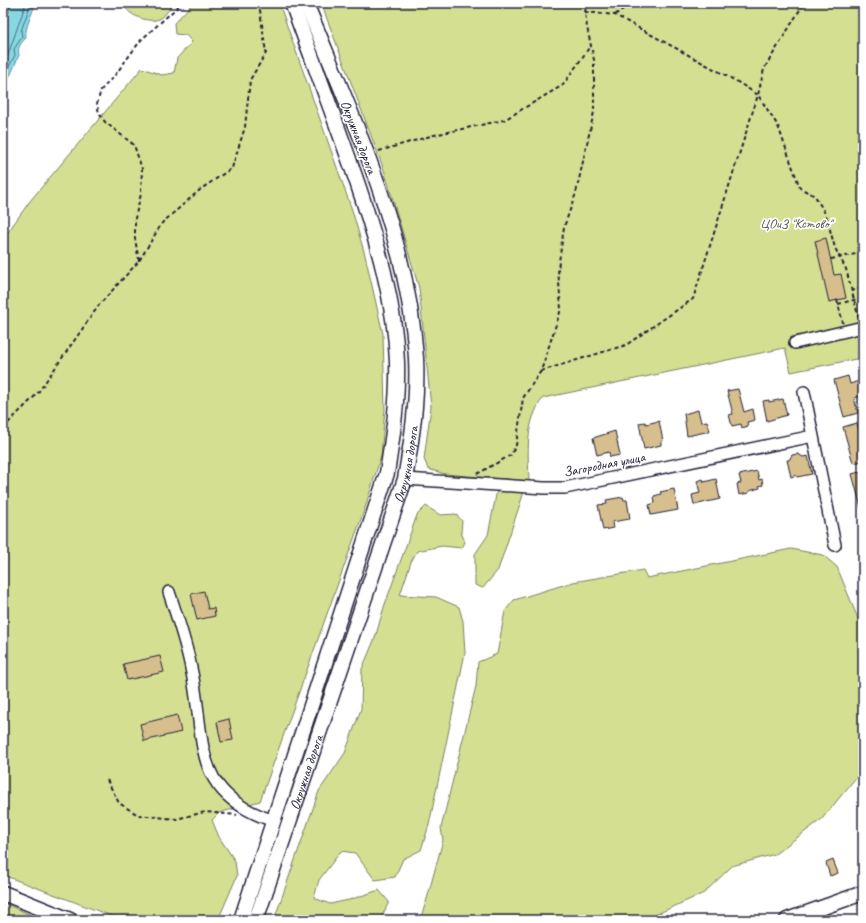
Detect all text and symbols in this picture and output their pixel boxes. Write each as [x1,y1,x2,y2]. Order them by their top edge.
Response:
street label: Окружная дорога [337,98,381,178]
park label: ЦОиЗ "Кстово" [760,215,835,232]
street label: Окружная дорога [390,424,422,505]
street label: Загородная улица [562,448,648,481]
street label: Окружная дорога [286,732,327,812]

